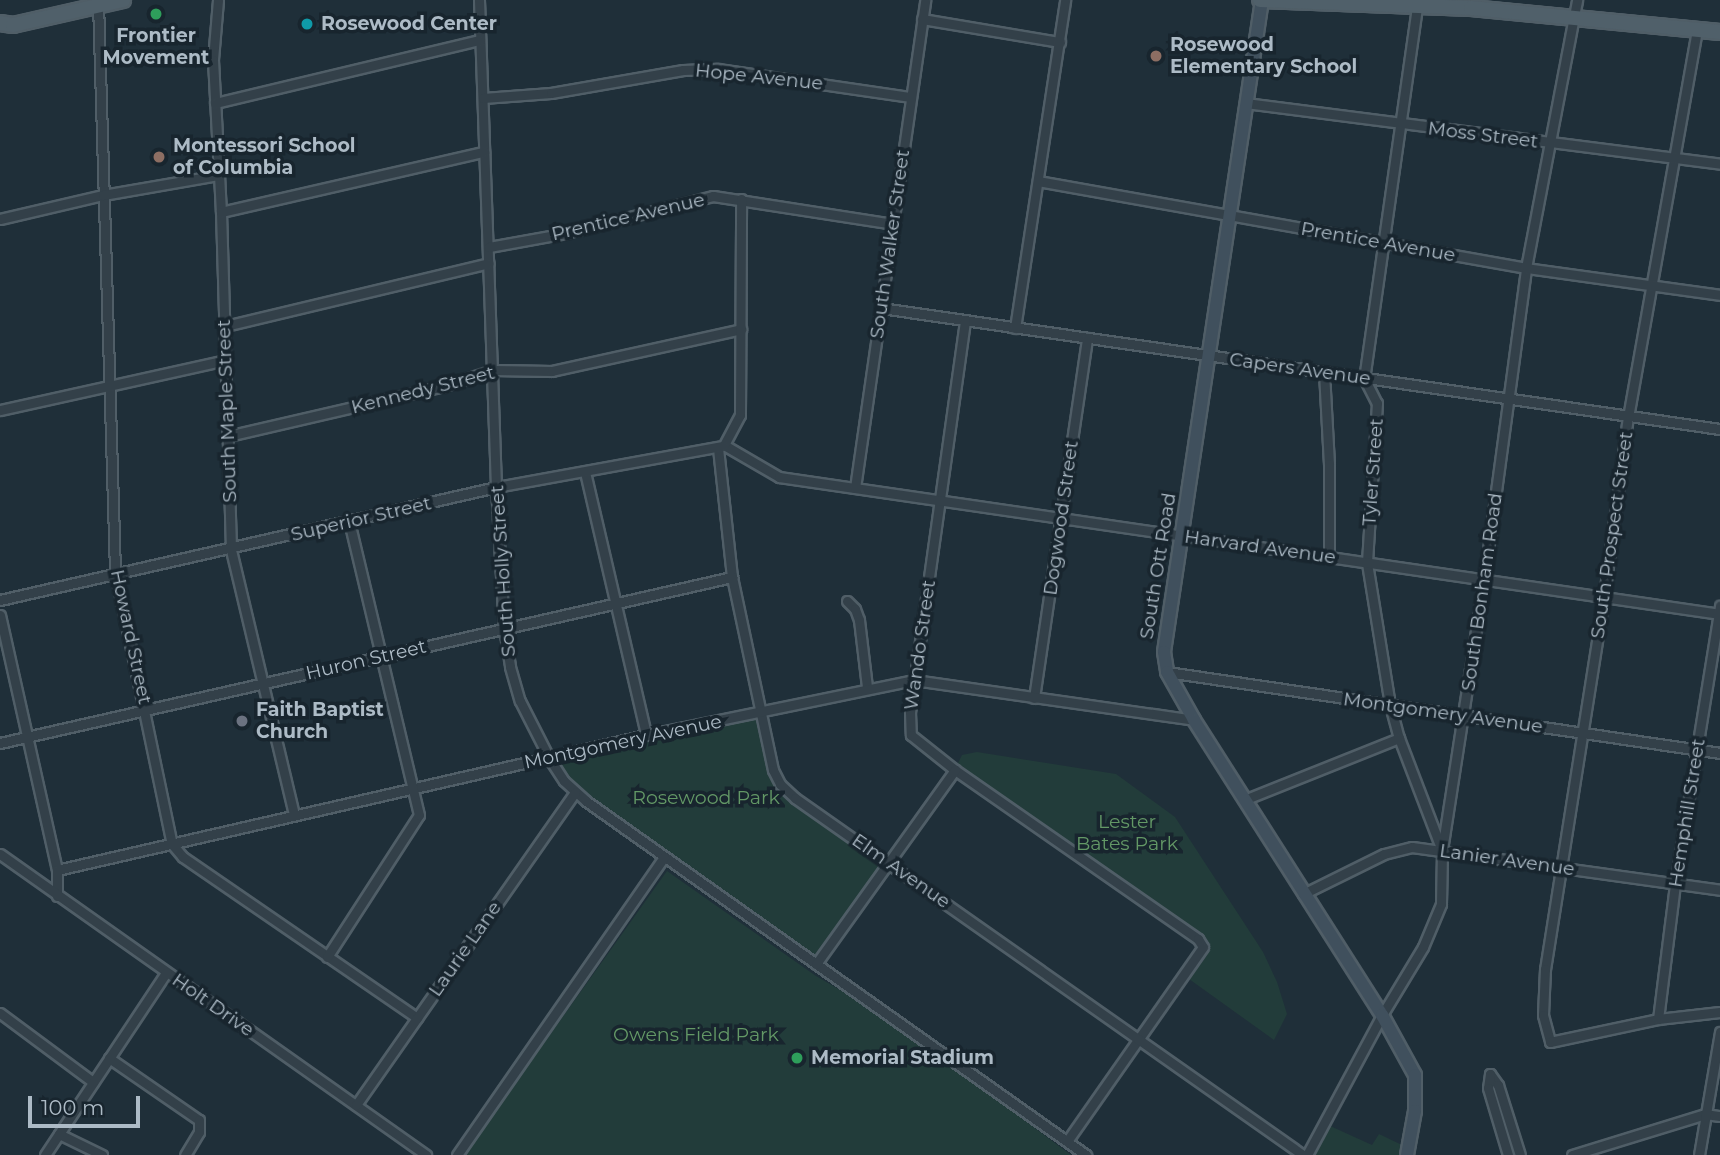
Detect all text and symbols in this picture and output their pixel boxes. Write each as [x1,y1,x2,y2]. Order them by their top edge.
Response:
marker: Frontier Movement [148,6,164,22]
place label: Rosewood Center [321,13,497,35]
marker: Rosewood Center [299,16,315,32]
place label: Frontier Movement [103,25,209,69]
place label: Rosewood Elementary School [1170,34,1357,78]
marker: Rosewood Elementary School [1148,48,1164,64]
street label: Hope Avenue [694,59,824,95]
street label: Moss Street [1427,117,1539,153]
place label: Montessori School of Columbia [173,135,356,179]
street label: South Walker Street [865,148,915,340]
marker: Montessori School of Columbia [151,149,167,165]
street label: Prentice Avenue [549,188,707,246]
street label: Prentice Avenue [1299,217,1457,267]
street label: South Maple Street [212,319,242,503]
street label: Capers Avenue [1228,348,1372,390]
street label: Kennedy Street [349,361,497,419]
street label: Tyler Street [1358,417,1388,527]
street label: South Prospect Street [1586,430,1638,640]
street label: Dogwood Street [1039,439,1083,597]
street label: South Holly Street [486,484,520,658]
street label: South Ott Road [1135,491,1181,641]
street label: South Bonham Road [1457,491,1507,693]
street label: Superior Street [289,492,433,546]
street label: Harvard Avenue [1183,525,1337,569]
street label: Howard Street [106,567,156,707]
street label: Wando Street [900,578,940,712]
street label: Huron Street [304,635,428,685]
street label: Montgomery Avenue [1342,688,1544,738]
place label: Faith Baptist Church [256,699,384,743]
street label: Montgomery Avenue [522,710,724,774]
marker: Faith Baptist Church [234,713,250,729]
street label: Hemphill Street [1664,737,1710,889]
park label: Rosewood Park [632,787,780,809]
park label: Lester Bates Park [1076,811,1178,855]
street label: Elm Avenue [847,829,955,913]
street label: Lanier Avenue [1438,839,1576,881]
street label: Laurie Lane [424,897,506,1001]
street label: Holt Drive [168,968,258,1042]
park label: Owens Field Park [613,1024,779,1046]
place label: Memorial Stadium [811,1047,994,1069]
marker: Memorial Stadium [789,1050,805,1066]
scale bar [32,1082,144,1126]
text: 100 m [41,1095,104,1120]

